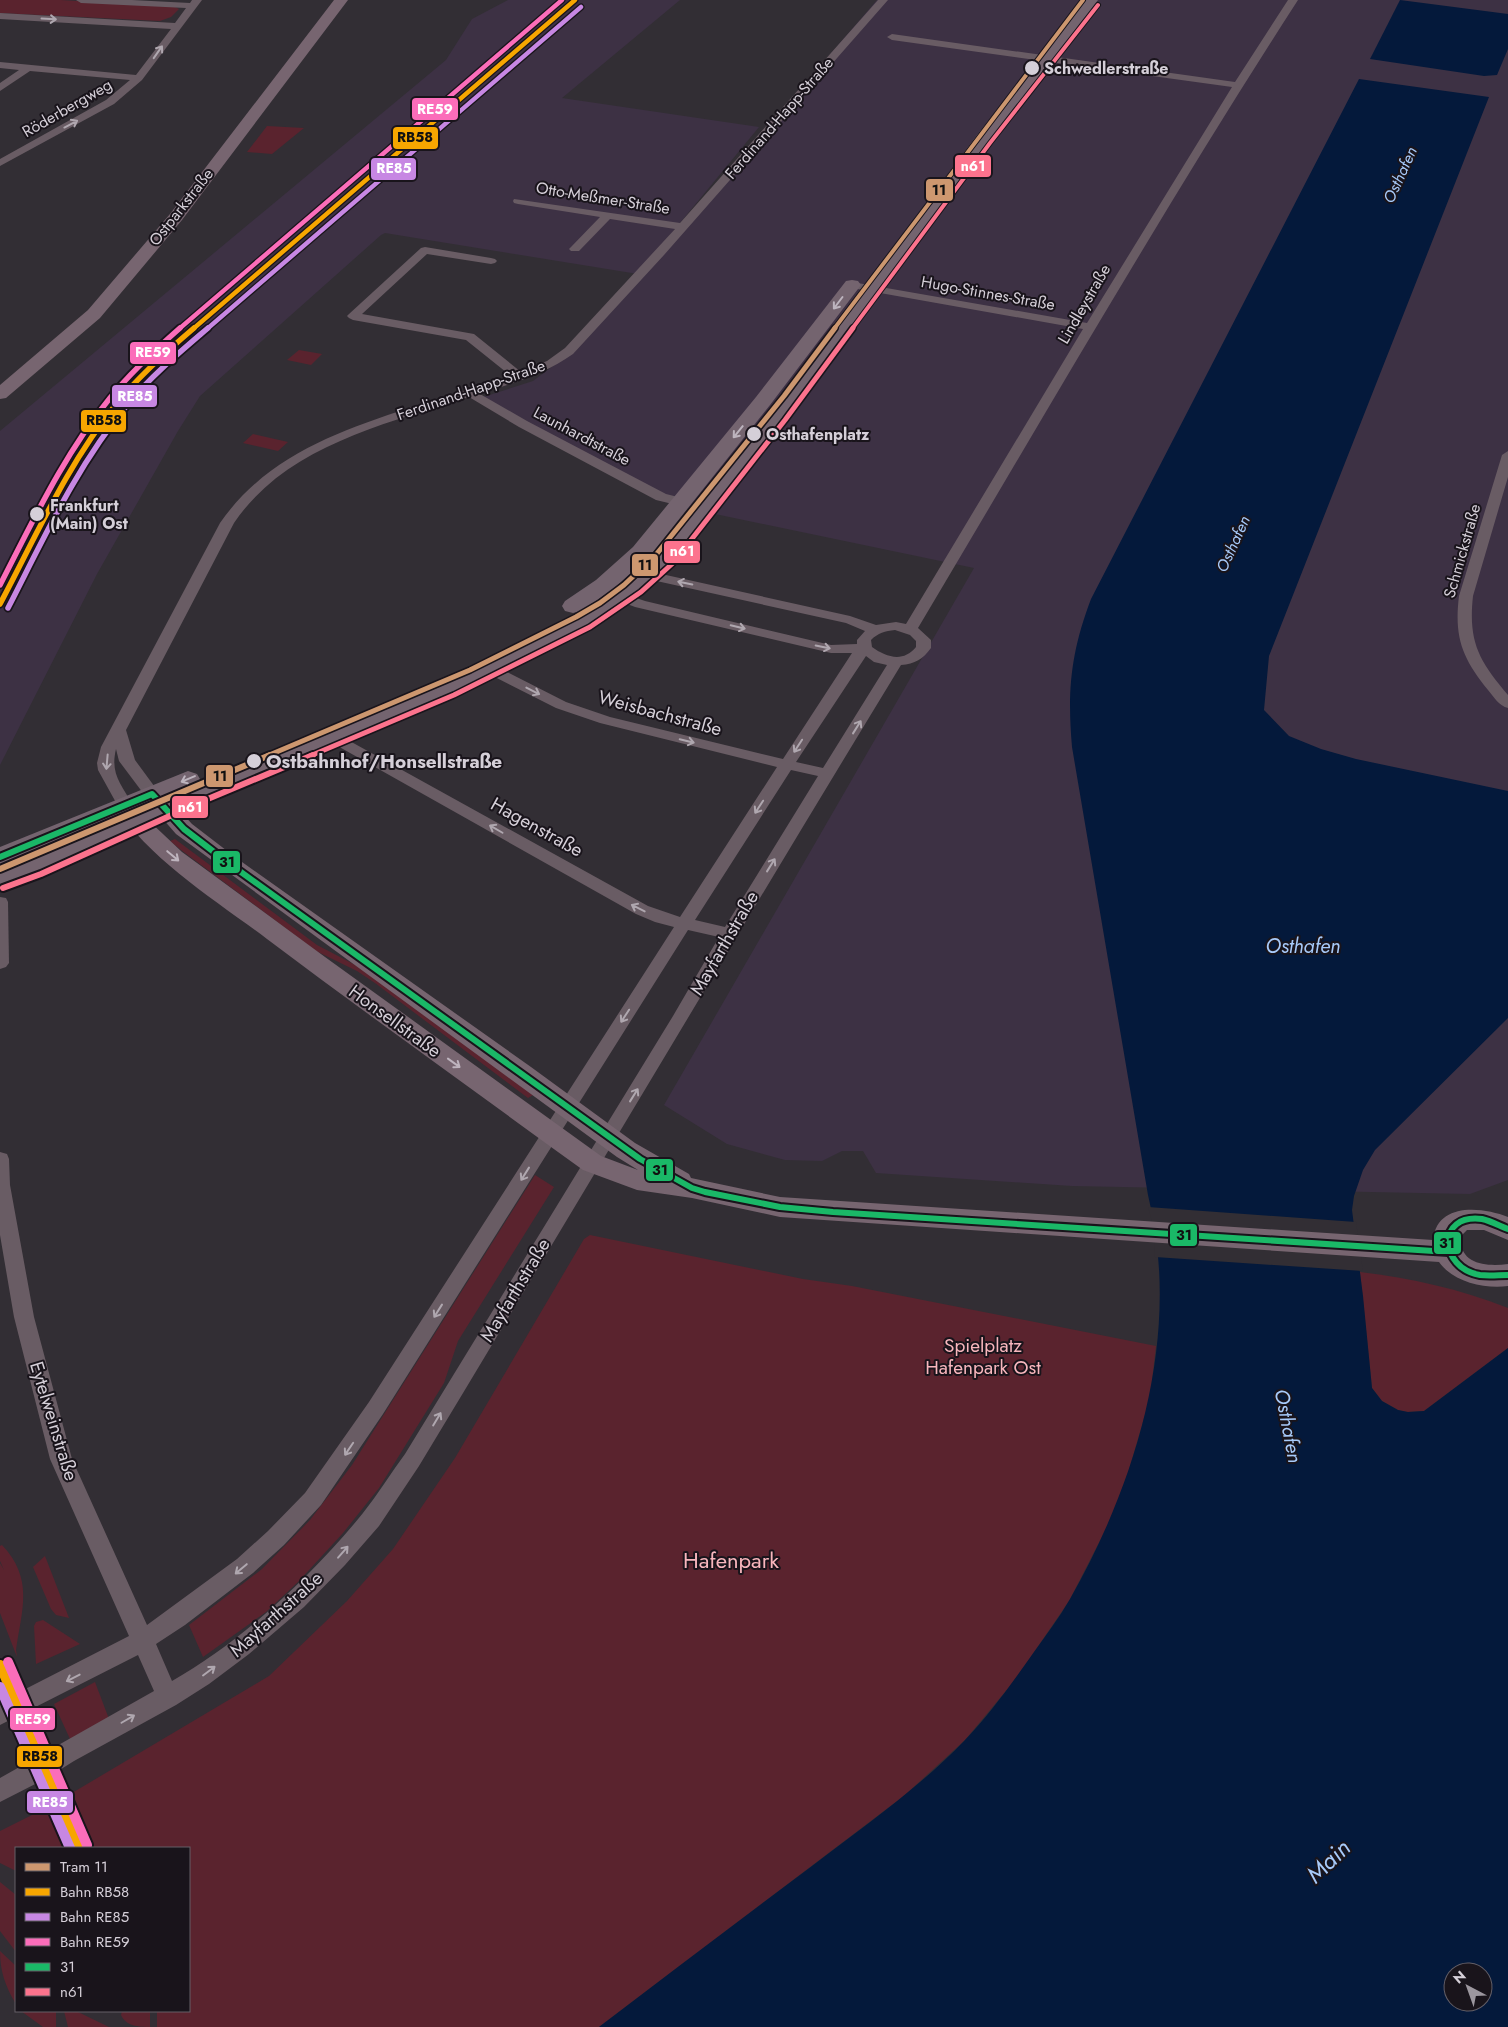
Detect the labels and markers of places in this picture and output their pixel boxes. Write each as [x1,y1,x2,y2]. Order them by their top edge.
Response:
place label: Schwedlerstraße [1044,57,1168,80]
marker: Schwedlerstraße [1023,59,1041,77]
place label: Osthafenplatz [766,423,870,446]
marker: Osthafenplatz [745,425,763,443]
place label: Frankfurt (Main) Ost [50,494,129,535]
marker: Frankfurt (Main) Ost [28,505,46,523]
place label: Ostbahnhof/Honsellstraße [266,748,502,775]
marker: Ostbahnhof/Honsellstraße [245,752,263,770]

